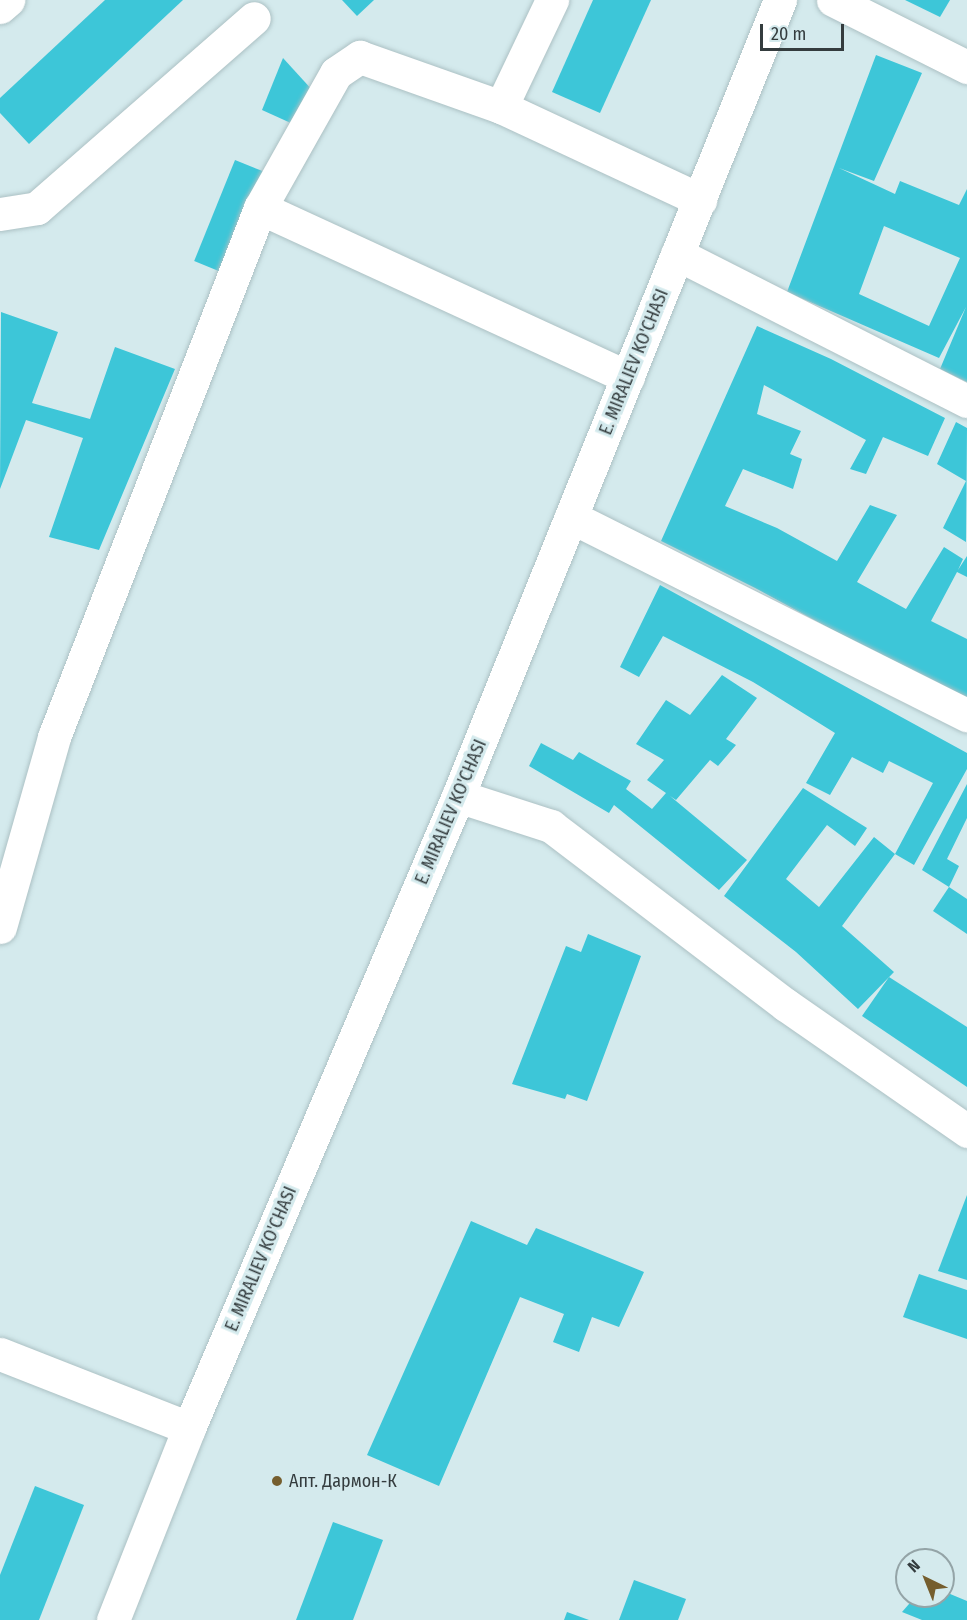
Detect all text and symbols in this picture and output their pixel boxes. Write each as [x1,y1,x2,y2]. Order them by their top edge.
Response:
scale bar [763,12,847,50]
text: 20 m [771,23,806,45]
street label: E. MIRALIEV KO'CHASI [595,286,673,438]
street label: E. MIRALIEV KO'CHASI [411,736,491,888]
street label: E. MIRALIEV KO'CHASI [221,1183,301,1335]
place label: Апт. Дармон-К [289,1470,397,1492]
marker: Апт. Дармон-К [270,1474,284,1488]
north arrow [895,1548,955,1608]
text: N [904,1556,924,1576]

